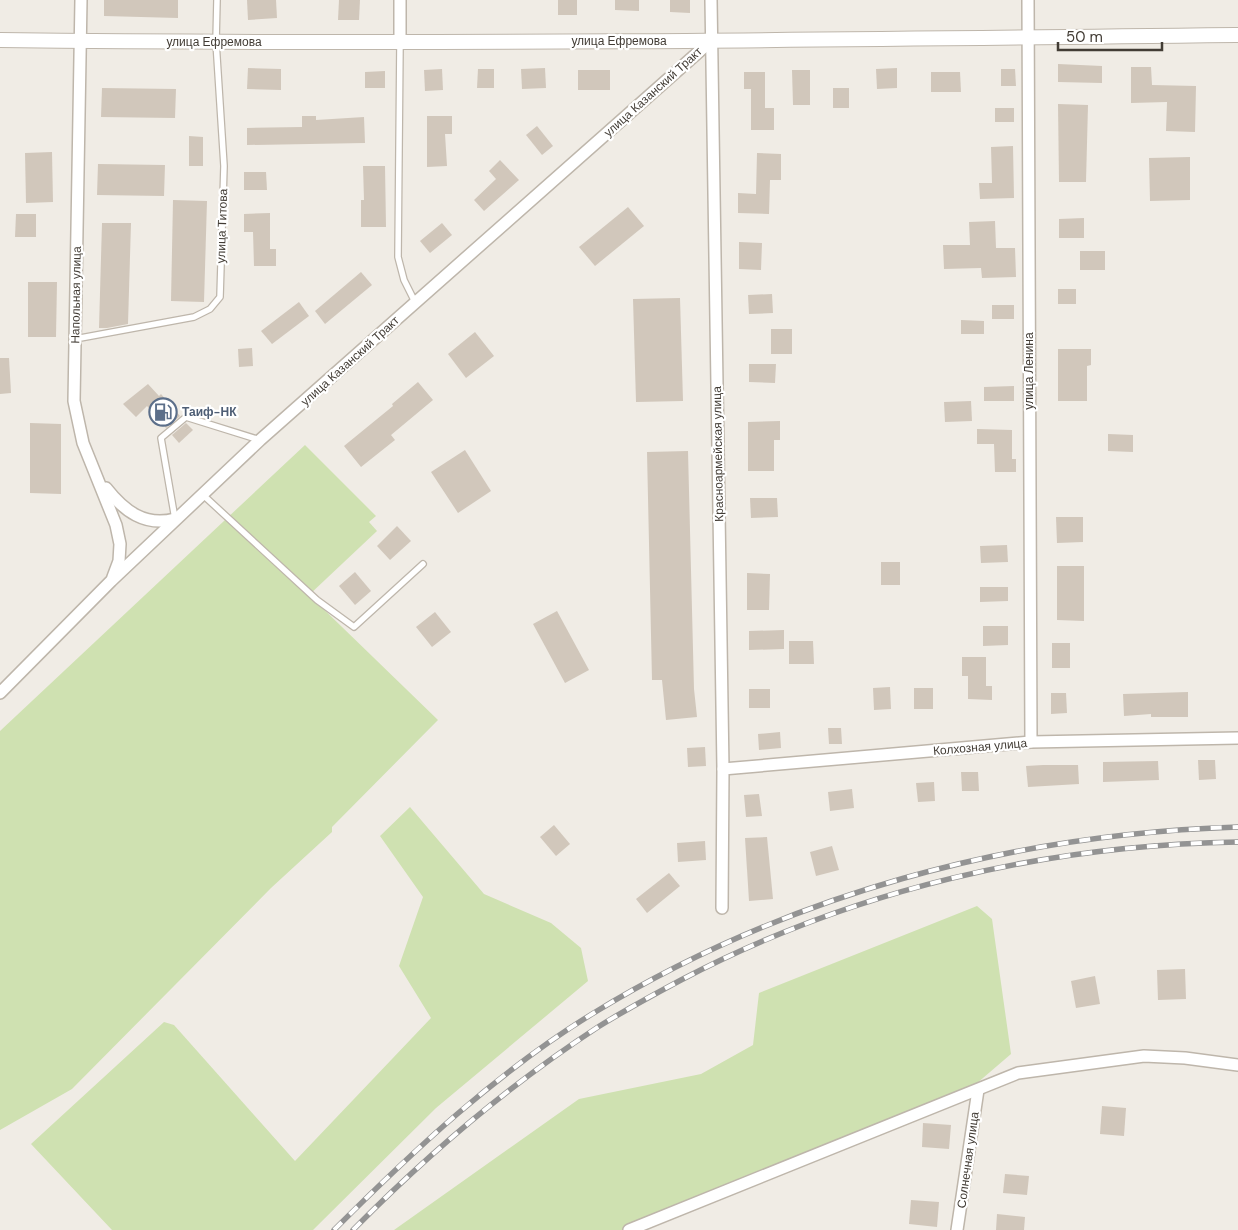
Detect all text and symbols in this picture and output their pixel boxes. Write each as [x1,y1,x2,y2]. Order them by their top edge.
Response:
scale bar [1058,20,1162,52]
text: 50 m [1066,27,1103,47]
street label: улица Ефремова [571,33,667,49]
street label: улица Ефремова [166,34,262,50]
street label: улица Казанский Тракт [600,43,706,141]
street label: улица Титова [213,188,231,264]
street label: Напольная улица [67,246,85,344]
street label: улица Казанский Тракт [297,312,403,410]
street label: улица Ленина [1021,332,1037,410]
street label: Красноармейская улица [709,386,727,522]
fuel station icon: Таиф-НК [148,397,178,427]
place label: Таиф-НК [182,404,237,420]
street label: Колхозная улица [932,735,1028,759]
street label: Солнечная улица [953,1110,983,1209]

